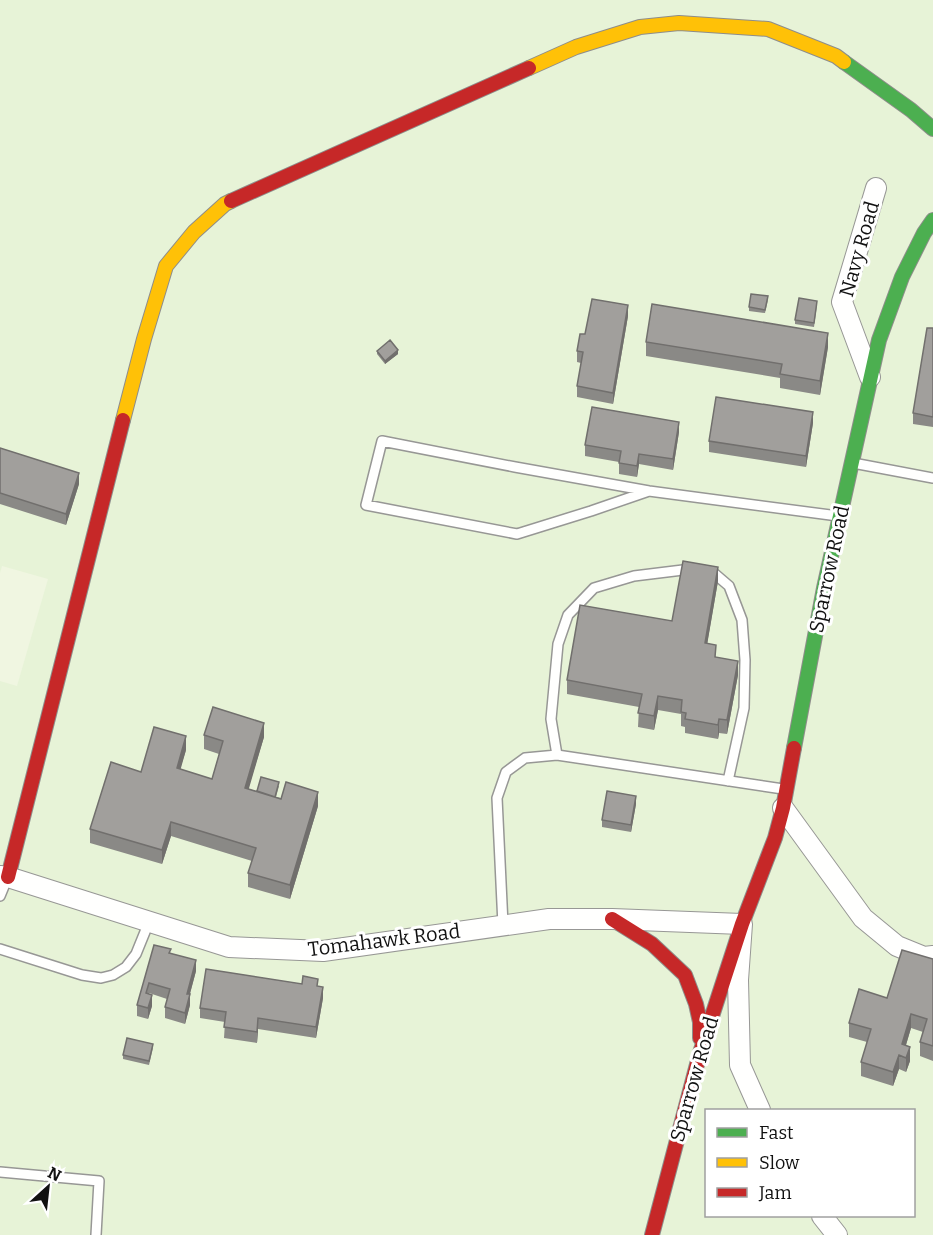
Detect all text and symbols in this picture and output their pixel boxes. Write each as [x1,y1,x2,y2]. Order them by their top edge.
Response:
street label: Navy Road [834,198,884,300]
street label: Sparrow Road [804,503,854,635]
street label: Tomahawk Road [306,919,462,961]
street label: Sparrow Road [665,1013,723,1144]
legend [705,1109,915,1217]
text: Fast [759,1122,794,1144]
text: Slow [759,1152,800,1174]
north arrow [18,1157,78,1217]
text: N [45,1163,64,1185]
text: Jam [758,1182,792,1204]

